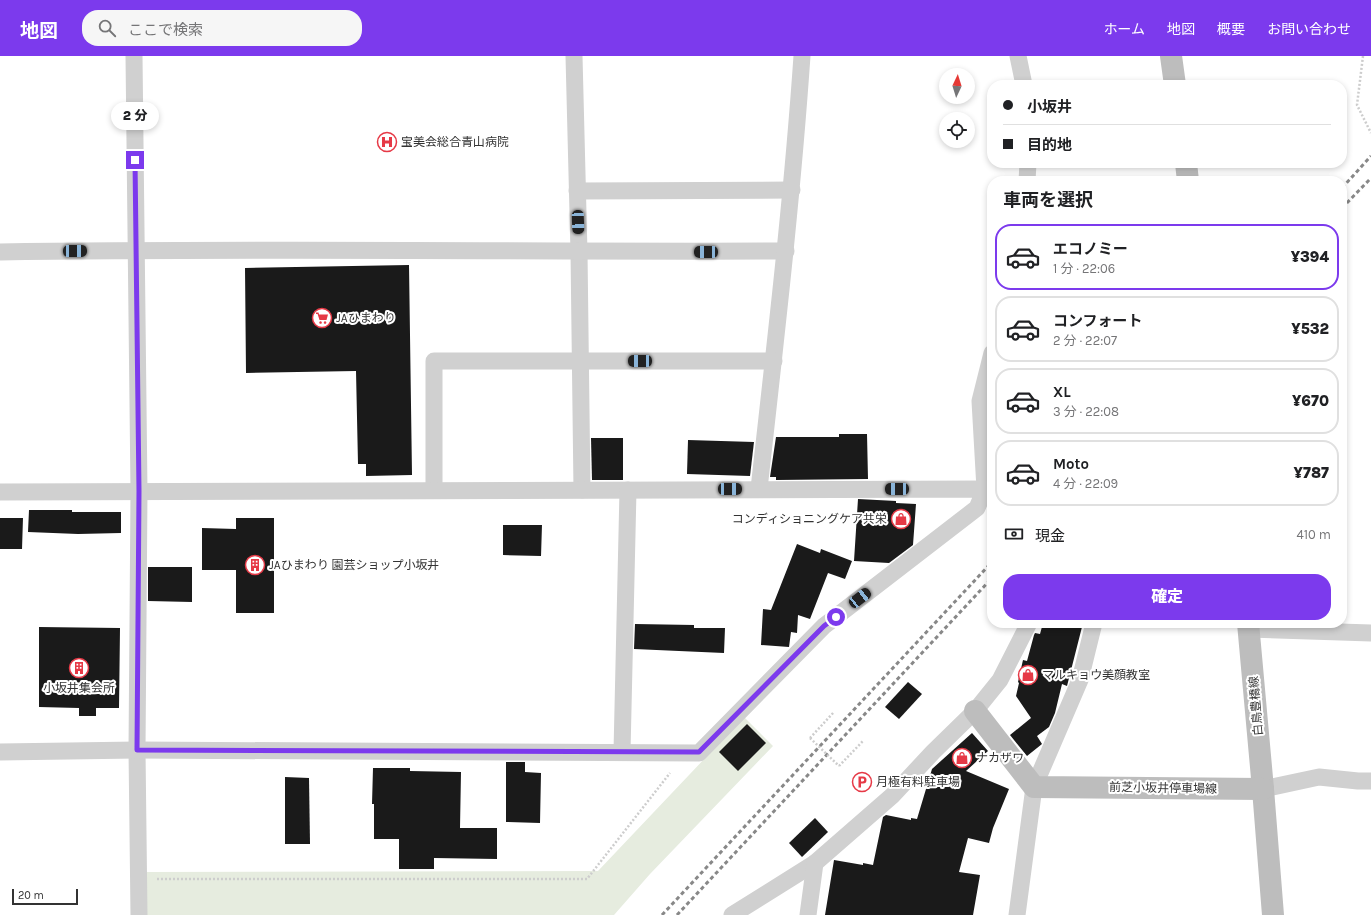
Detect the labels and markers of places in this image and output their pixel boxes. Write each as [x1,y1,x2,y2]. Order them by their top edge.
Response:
hospital icon: 宝美会総合青山病院 [376,131,398,153]
place label: 宝美会総合青山病院 [401,135,509,149]
supermarket icon: JAひまわり [311,307,333,329]
place label: JAひまわり [336,311,396,325]
shop icon: コンディショニングケア共栄 [890,508,912,530]
place label: コンディショニングケア共栄 [732,512,887,526]
building icon: JAひまわり 園芸ショップ小坂井 [244,554,266,576]
place label: JAひまわり 園芸ショップ小坂井 [269,558,440,572]
building icon: 小坂井集会所 [68,657,90,679]
shop icon: マルキョウ美顔教室 [1017,664,1039,686]
place label: マルキョウ美顔教室 [1042,668,1150,682]
place label: 小坂井集会所 [43,681,115,695]
shop icon: ナカザワ [951,747,973,769]
place label: ナカザワ [976,751,1024,765]
parking icon: 月極有料駐車場 [851,771,873,793]
place label: 月極有料駐車場 [876,775,960,789]

